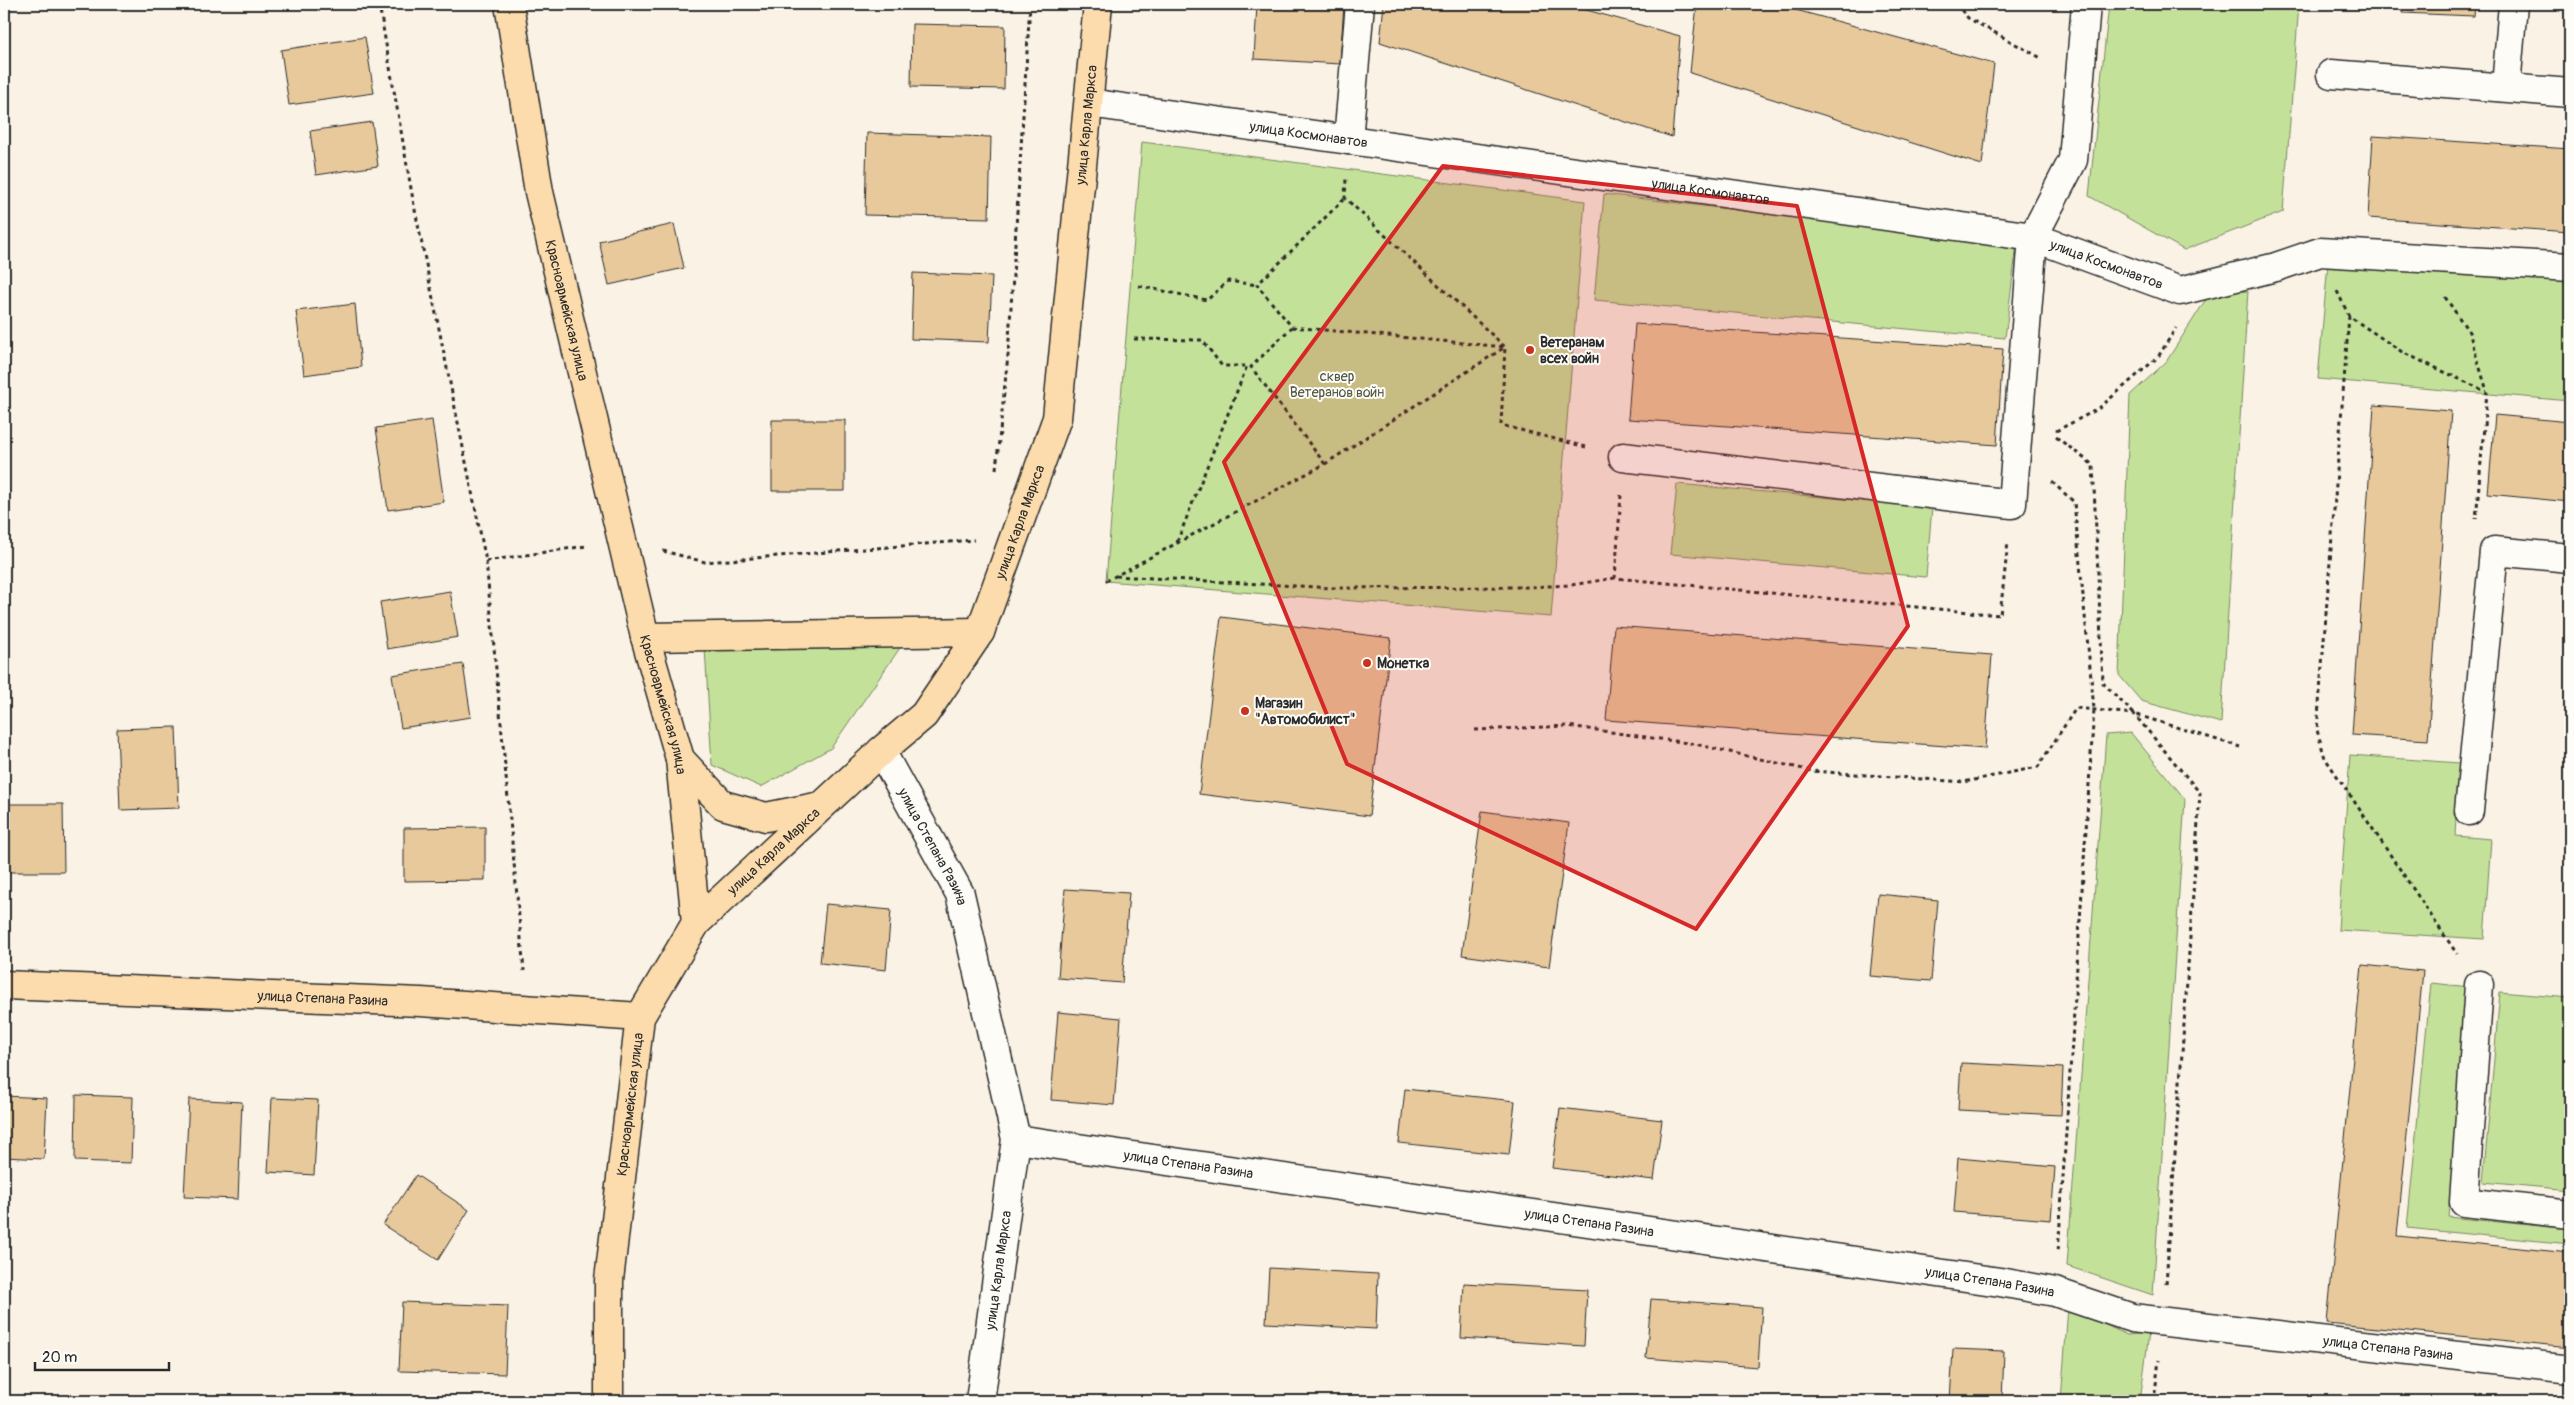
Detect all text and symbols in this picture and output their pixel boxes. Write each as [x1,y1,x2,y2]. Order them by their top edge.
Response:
street label: улица Карла Маркса [1072,64,1101,187]
street label: улица Космонавтов [1248,118,1369,152]
street label: улица Космонавтов [1649,175,1771,209]
street label: улица Космонавтов [2047,236,2166,293]
street label: Красноармейская улица [542,238,592,383]
place label: Ветеранам всех войн [1540,334,1605,367]
marker: Ветеранам всех войн [1524,344,1536,356]
park label: сквер Ветеранов войн [1290,368,1384,401]
street label: улица Карла Маркса [991,463,1048,582]
street label: Красноармейская улица [636,633,689,775]
place label: Монетка [1377,655,1430,672]
marker: Монетка [1361,657,1373,669]
place label: Магазин "Автомобилист" [1255,695,1355,728]
marker: Магазин "Автомобилист" [1239,705,1251,717]
street label: улица Степана Разина [894,784,970,907]
street label: улица Карла Маркса [723,804,824,899]
street label: улица Степана Разина [256,987,388,1010]
street label: Красноармейская улица [613,1032,647,1177]
street label: улица Степана Разина [1122,1147,1254,1182]
street label: улица Степана Разина [1522,1205,1655,1241]
street label: улица Карла Маркса [982,1210,1015,1332]
street label: улица Степана Разина [1923,1263,2056,1301]
street label: улица Степана Разина [2321,1332,2454,1364]
scale bar [35,1340,169,1372]
text: 20 m [42,1348,77,1367]

